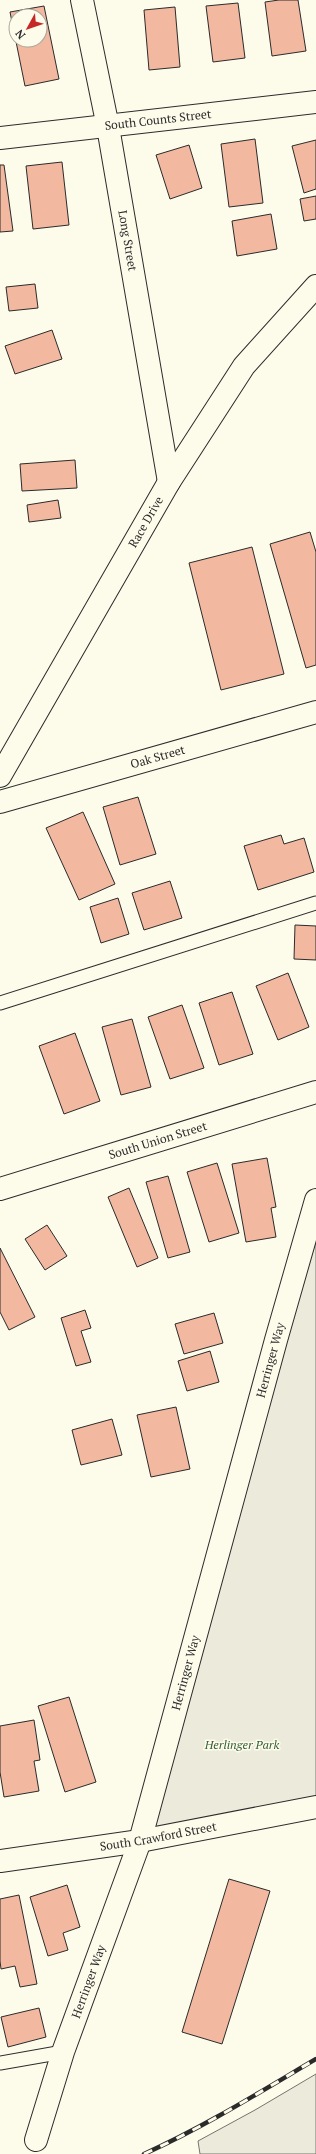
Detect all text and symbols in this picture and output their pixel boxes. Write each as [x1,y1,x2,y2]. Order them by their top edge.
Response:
north arrow [8,8,48,48]
text: N [12,26,28,42]
street label: South Counts Street [104,106,213,133]
street label: Long Street [115,209,141,273]
street label: Race Drive [125,493,166,550]
street label: Oak Street [129,742,187,771]
street label: South Union Street [107,1118,209,1162]
street label: Herringer Way [253,1320,288,1399]
street label: Herringer Way [168,1632,203,1712]
park label: Herlinger Park [204,1737,279,1752]
street label: South Crawford Street [99,1818,218,1854]
street label: Herringer Way [68,1942,109,2020]

